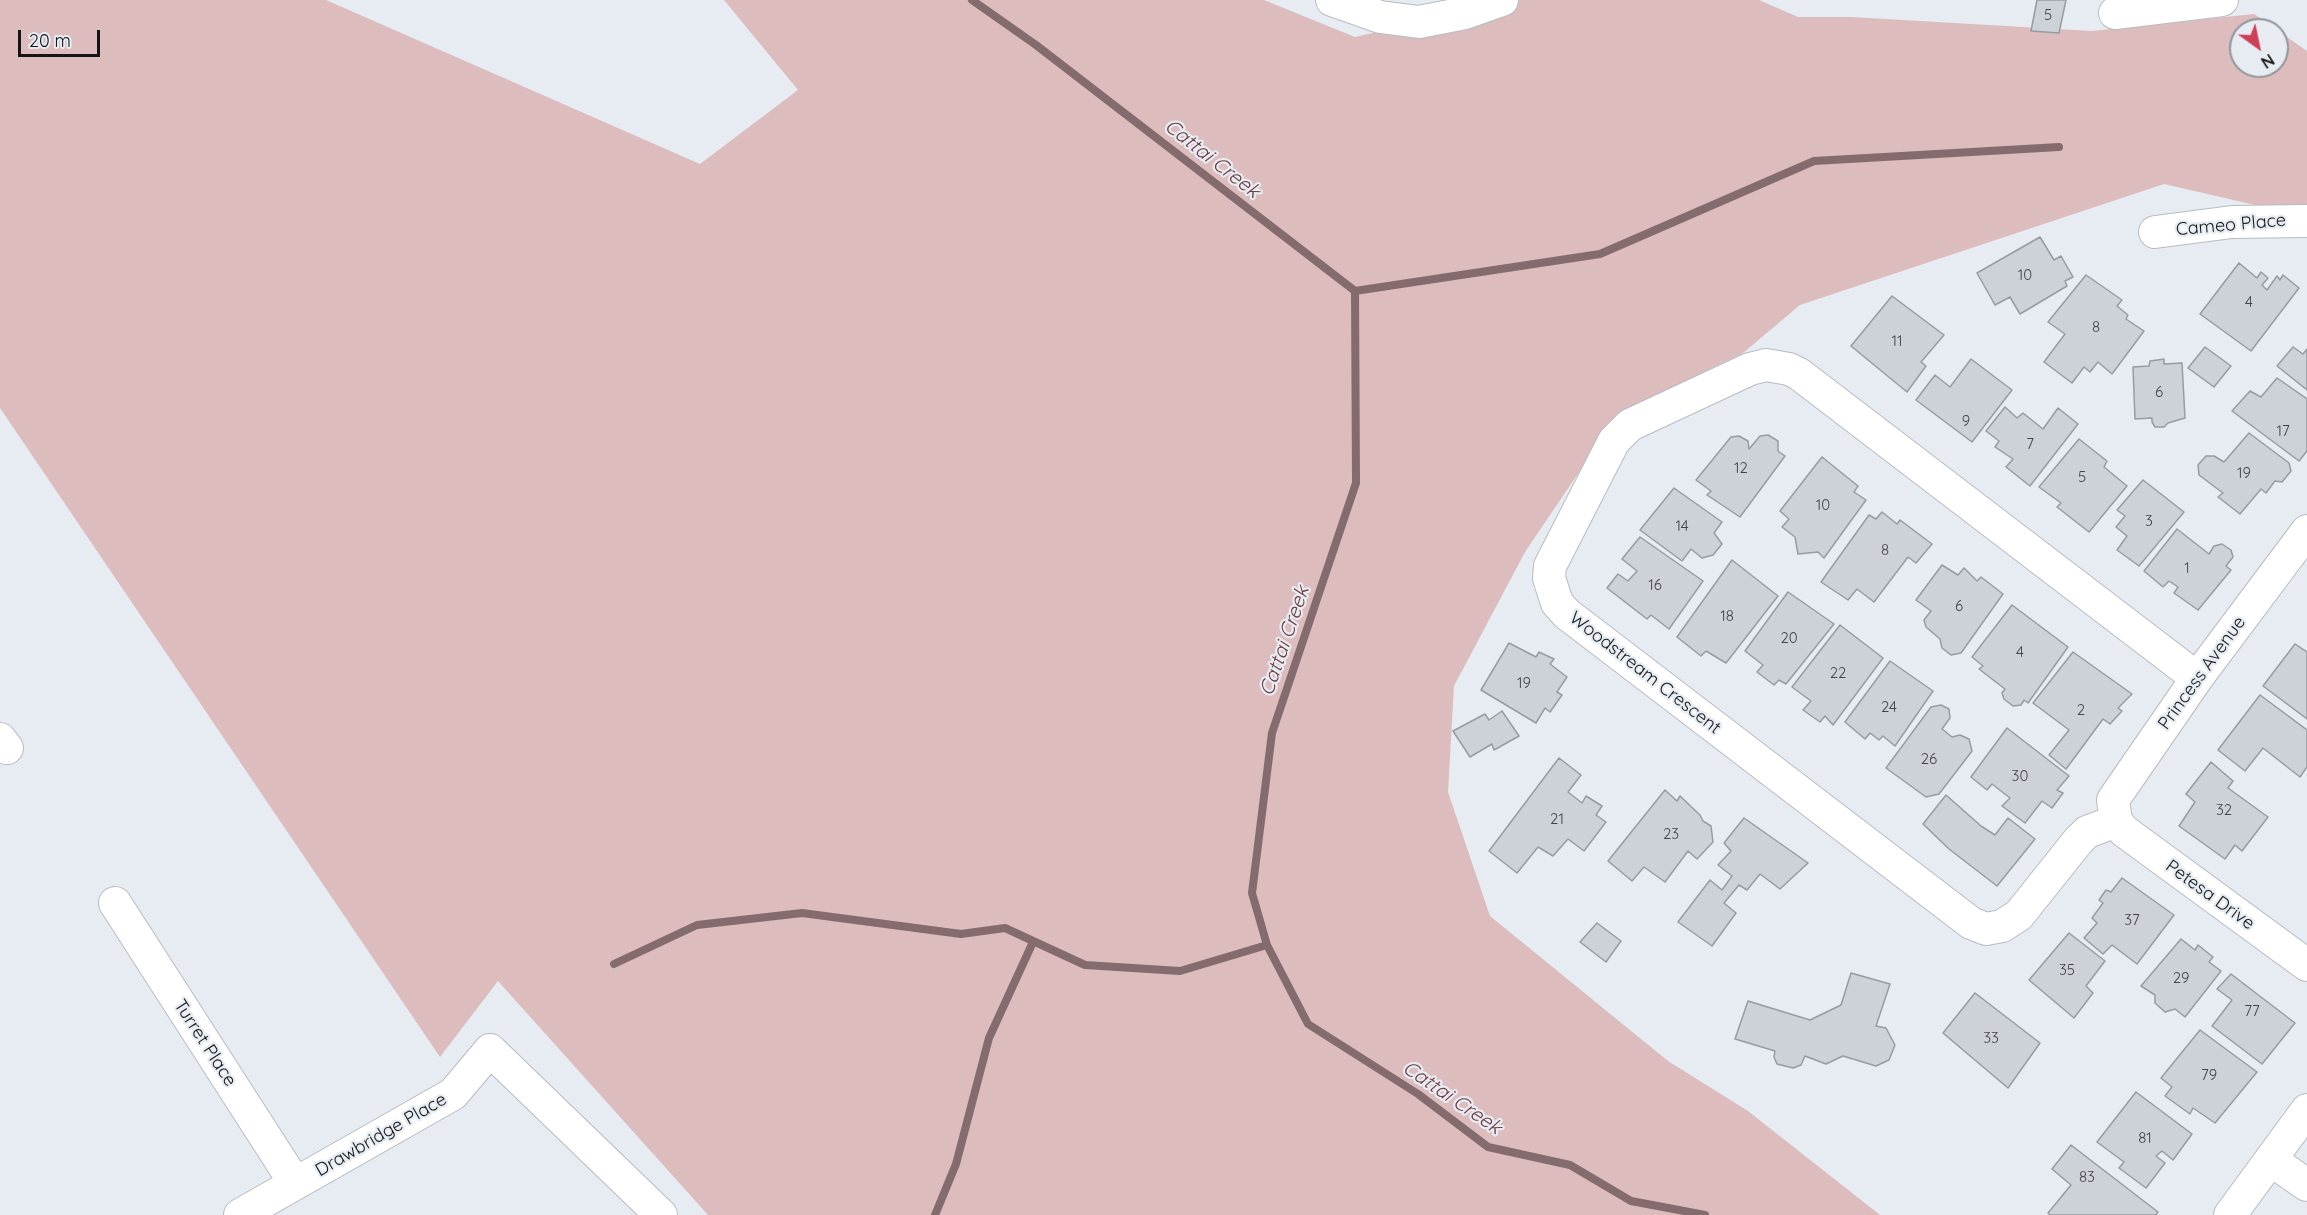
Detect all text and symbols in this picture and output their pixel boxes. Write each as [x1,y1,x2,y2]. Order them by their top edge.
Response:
house number: 5 [2044,6,2052,24]
scale bar [21,18,104,56]
north arrow [2229,18,2289,78]
text: 20 m [29,29,71,52]
text: N [2257,50,2278,73]
water label: Cattai Creek [1160,114,1264,204]
street label: Cameo Place [2175,209,2287,241]
house number: 10 [2018,266,2032,284]
house number: 4 [2245,293,2253,311]
house number: 8 [2092,318,2100,336]
house number: 11 [1891,332,1903,350]
house number: 6 [2155,383,2163,401]
house number: 9 [1962,412,1970,430]
house number: 17 [2276,422,2290,440]
house number: 7 [2026,435,2034,453]
house number: 12 [1734,459,1748,477]
house number: 19 [2237,464,2251,482]
house number: 5 [2078,468,2086,486]
house number: 10 [1816,496,1830,514]
house number: 3 [2145,512,2153,530]
house number: 14 [1675,517,1689,535]
house number: 8 [1881,541,1889,559]
house number: 1 [2184,559,2190,577]
house number: 16 [1648,576,1662,594]
water label: Cattai Creek [1255,583,1315,699]
house number: 6 [1955,597,1963,615]
street label: Woodstream Crescent [1565,607,1725,739]
house number: 18 [1720,607,1734,625]
street label: Princess Avenue [2154,612,2250,734]
house number: 20 [1780,629,1798,647]
house number: 4 [2016,643,2024,661]
house number: 22 [1830,664,1846,682]
house number: 19 [1517,674,1531,692]
house number: 24 [1881,698,1897,716]
house number: 2 [2077,701,2085,719]
house number: 26 [1921,750,1937,768]
house number: 30 [2012,767,2028,785]
house number: 32 [2216,801,2232,819]
house number: 21 [1550,810,1564,828]
house number: 23 [1663,825,1679,843]
street label: Petesa Drive [2161,856,2259,934]
house number: 37 [2124,911,2140,929]
house number: 35 [2059,961,2075,979]
house number: 29 [2173,969,2189,987]
street label: Turret Place [169,996,241,1090]
house number: 77 [2244,1002,2260,1020]
house number: 33 [1983,1029,1999,1047]
water label: Cattai Creek [1398,1056,1506,1140]
house number: 79 [2201,1066,2217,1084]
street label: Drawbridge Place [312,1089,450,1181]
house number: 81 [2138,1129,2152,1147]
house number: 83 [2079,1168,2095,1186]

